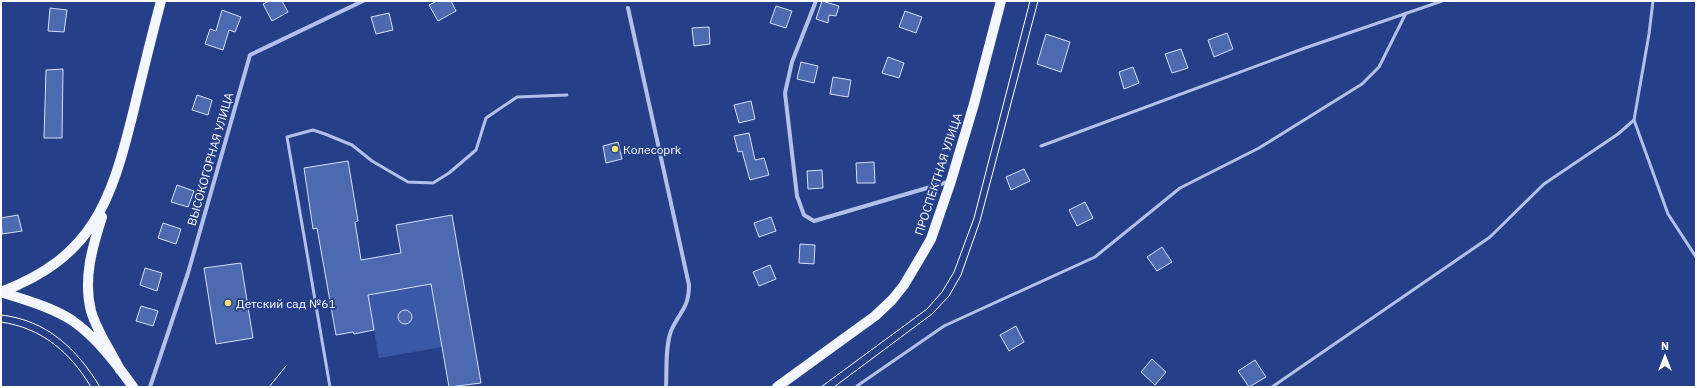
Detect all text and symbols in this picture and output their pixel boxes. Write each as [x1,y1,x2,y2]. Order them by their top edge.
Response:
street label: ВЫСОКОГОРНАЯ УЛИЦА [184,90,236,227]
street label: ПРОСПЕКТНАЯ УЛИЦА [911,111,965,237]
place label: Колесоprk [623,142,682,157]
marker: Колесоprk [610,144,620,154]
place label: Детский сад №61 [236,296,336,311]
marker: Детский сад №61 [223,298,233,308]
north arrow [1645,336,1685,376]
text: N [1661,339,1669,353]

